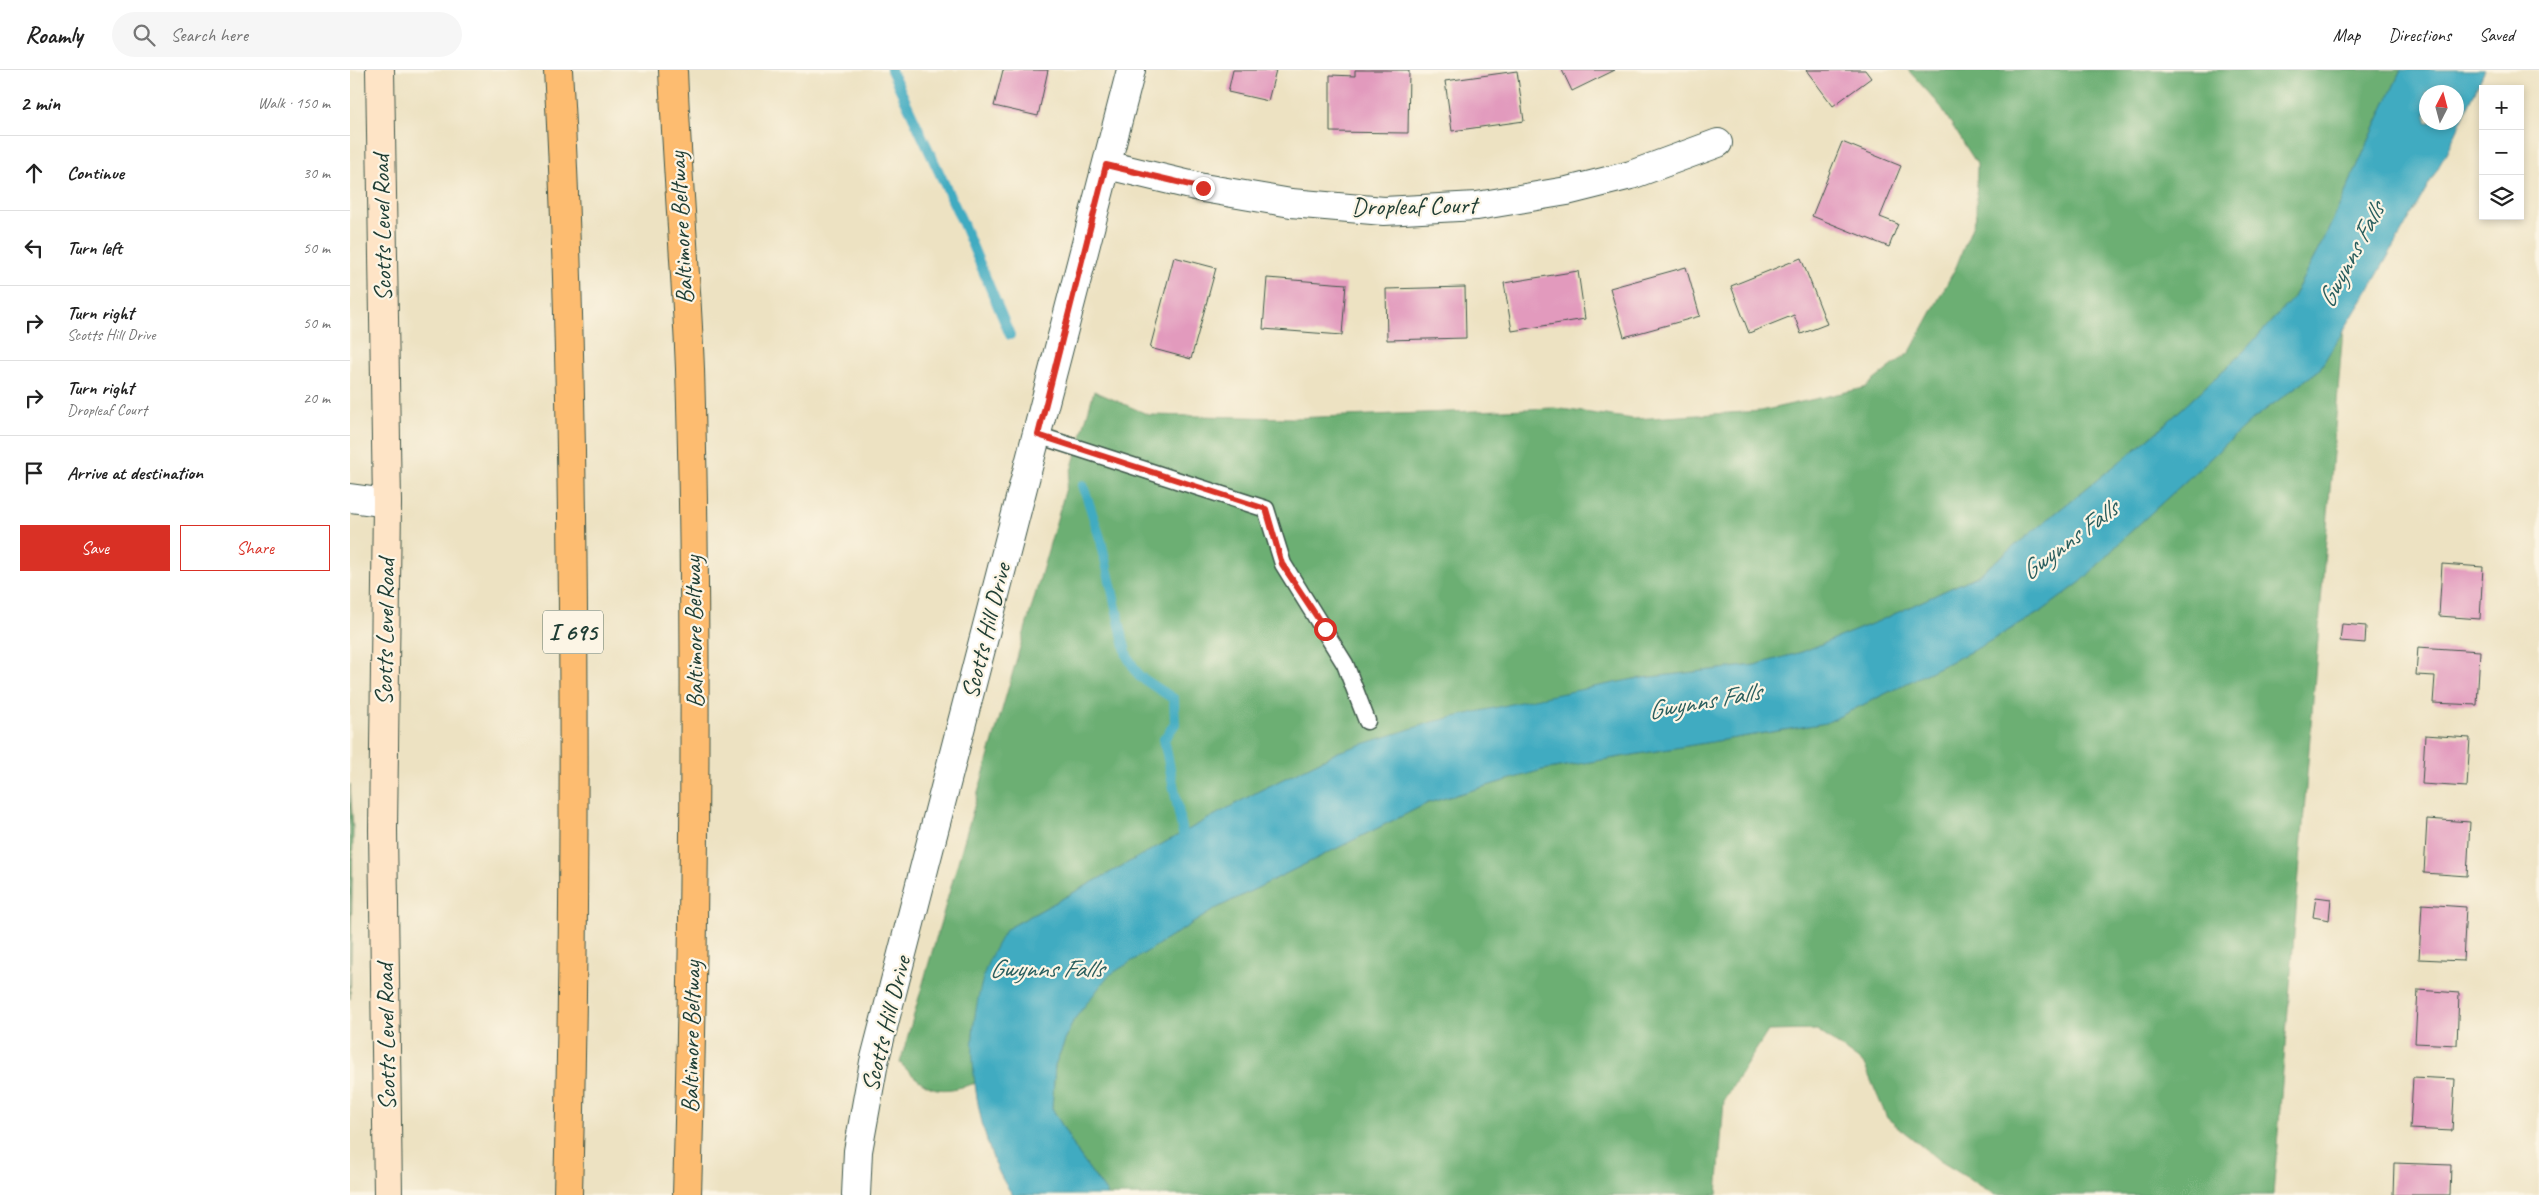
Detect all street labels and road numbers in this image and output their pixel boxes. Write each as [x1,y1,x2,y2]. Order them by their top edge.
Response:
street label: Scotts Level Road [365,150,399,302]
street label: Baltimore Beltway [661,150,701,305]
street label: Dropleaf Court [1351,189,1481,223]
street label: Scotts Level Road [368,554,402,706]
street label: Baltimore Beltway [677,554,711,708]
street label: Scotts Hill Drive [954,558,1019,702]
road number: I 695 [543,610,603,654]
street label: Scotts Hill Drive [854,951,919,1095]
street label: Scotts Level Road [369,959,403,1111]
street label: Baltimore Beltway [674,959,708,1113]

